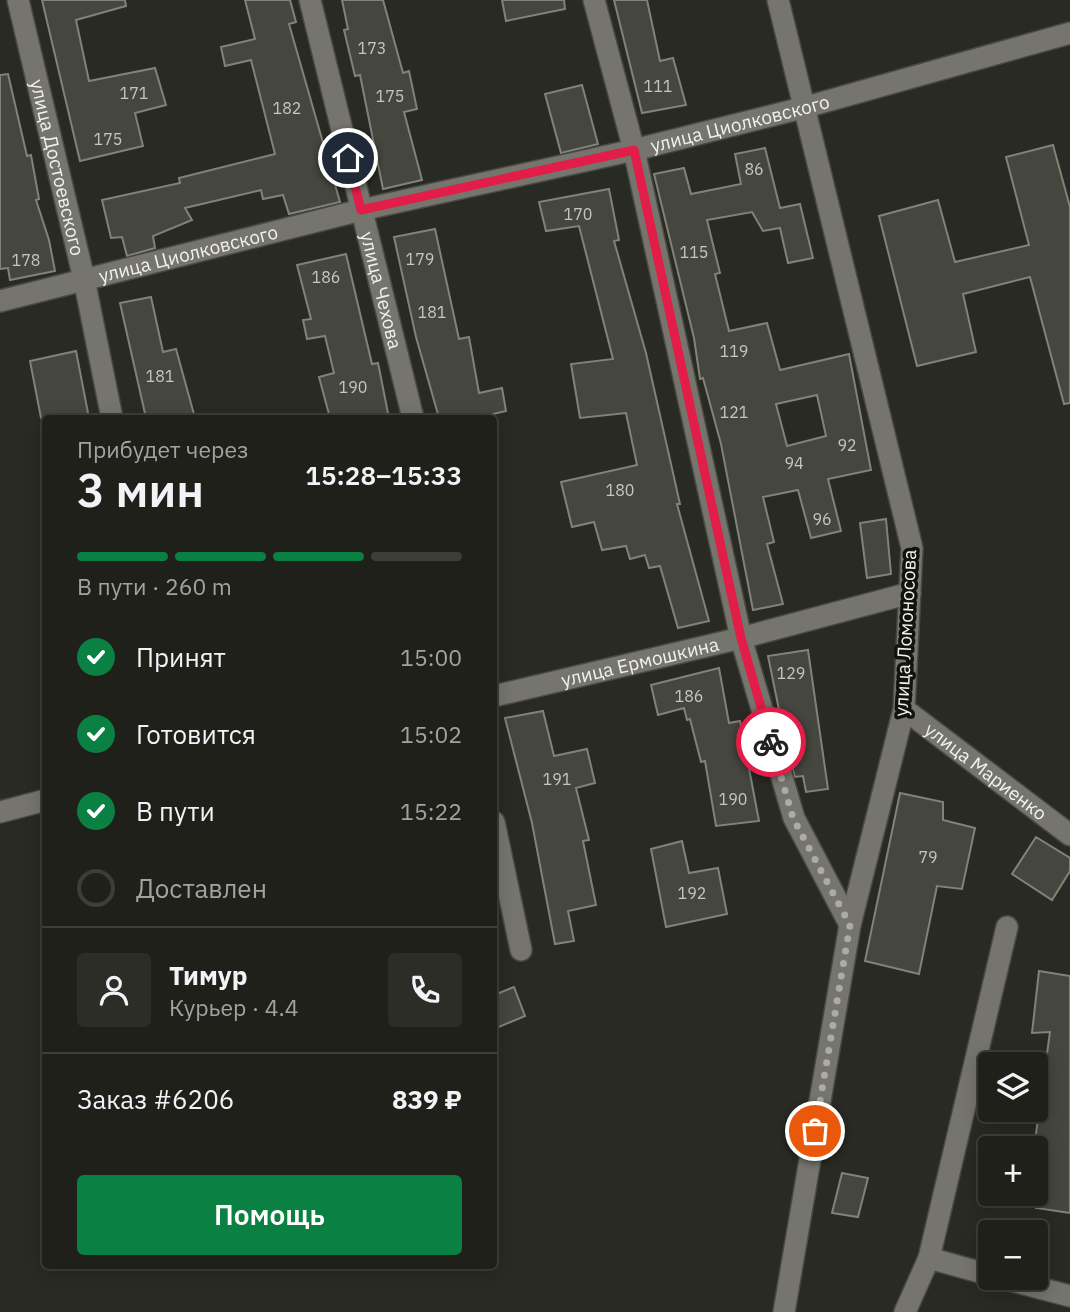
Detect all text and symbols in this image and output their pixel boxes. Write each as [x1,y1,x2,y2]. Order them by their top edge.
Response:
house number: 173 [358,38,386,58]
house number: 111 [644,76,672,96]
street label: улица Достоевского [25,77,90,258]
house number: 171 [120,83,148,103]
house number: 175 [376,86,404,106]
street label: улица Циолковского [648,89,832,157]
house number: 182 [273,98,301,118]
pin [318,128,378,188]
house number: 175 [94,129,122,149]
icon: home [329,139,367,177]
house number: 86 [744,159,764,179]
house number: 170 [564,204,592,224]
street label: улица Циолковского [96,219,280,288]
street label: улица Чехова [355,229,408,352]
house number: 115 [680,242,708,262]
house number: 179 [406,249,434,269]
house number: 178 [12,250,40,270]
house number: 186 [312,267,340,287]
house number: 181 [418,302,446,322]
house number: 119 [720,341,748,361]
house number: 181 [146,366,174,386]
house number: 190 [339,377,367,397]
house number: 121 [720,402,748,422]
text: Прибудет через [77,434,249,464]
house number: 92 [837,435,857,455]
house number: 94 [784,453,804,473]
text: 15:28–15:33 [305,458,462,492]
text: 3 мин [77,460,204,520]
house number: 180 [606,480,634,500]
house number: 96 [812,509,832,529]
street label: улица Ломоносова [889,549,921,717]
text: В пути · 260 m [77,571,232,601]
street label: улица Ермошкина [559,632,721,692]
icon: check [77,638,115,676]
text: Принят [136,640,226,674]
text: 15:00 [400,642,462,672]
house number: 129 [777,663,805,683]
house number: 186 [675,686,703,706]
courier [736,707,806,777]
icon: check [77,715,115,753]
text: Готовится [136,717,256,751]
street label: улица Мариенко [920,717,1052,825]
text: 15:02 [400,719,462,749]
icon: bike [752,723,790,761]
house number: 191 [543,769,571,789]
house number: 190 [719,789,747,809]
icon: check [77,792,115,830]
text: В пути [136,794,215,828]
text: 15:22 [400,796,462,826]
house number: 79 [918,847,938,867]
text: Доставлен [136,871,267,905]
house number: 192 [678,883,706,903]
button: person [77,953,151,1027]
button: phone [388,953,462,1027]
text: Тимур [169,958,248,992]
text: Курьер · 4.4 [169,992,299,1022]
map controls [978,1052,1048,1290]
button: layers [978,1052,1048,1122]
text: Заказ #6206 [77,1082,234,1116]
text: 839 ₽ [392,1082,462,1116]
pin [785,1101,845,1161]
icon: bag [796,1112,834,1150]
button: + [978,1136,1048,1206]
button: Помощь [77,1175,462,1255]
button: − [978,1220,1048,1290]

